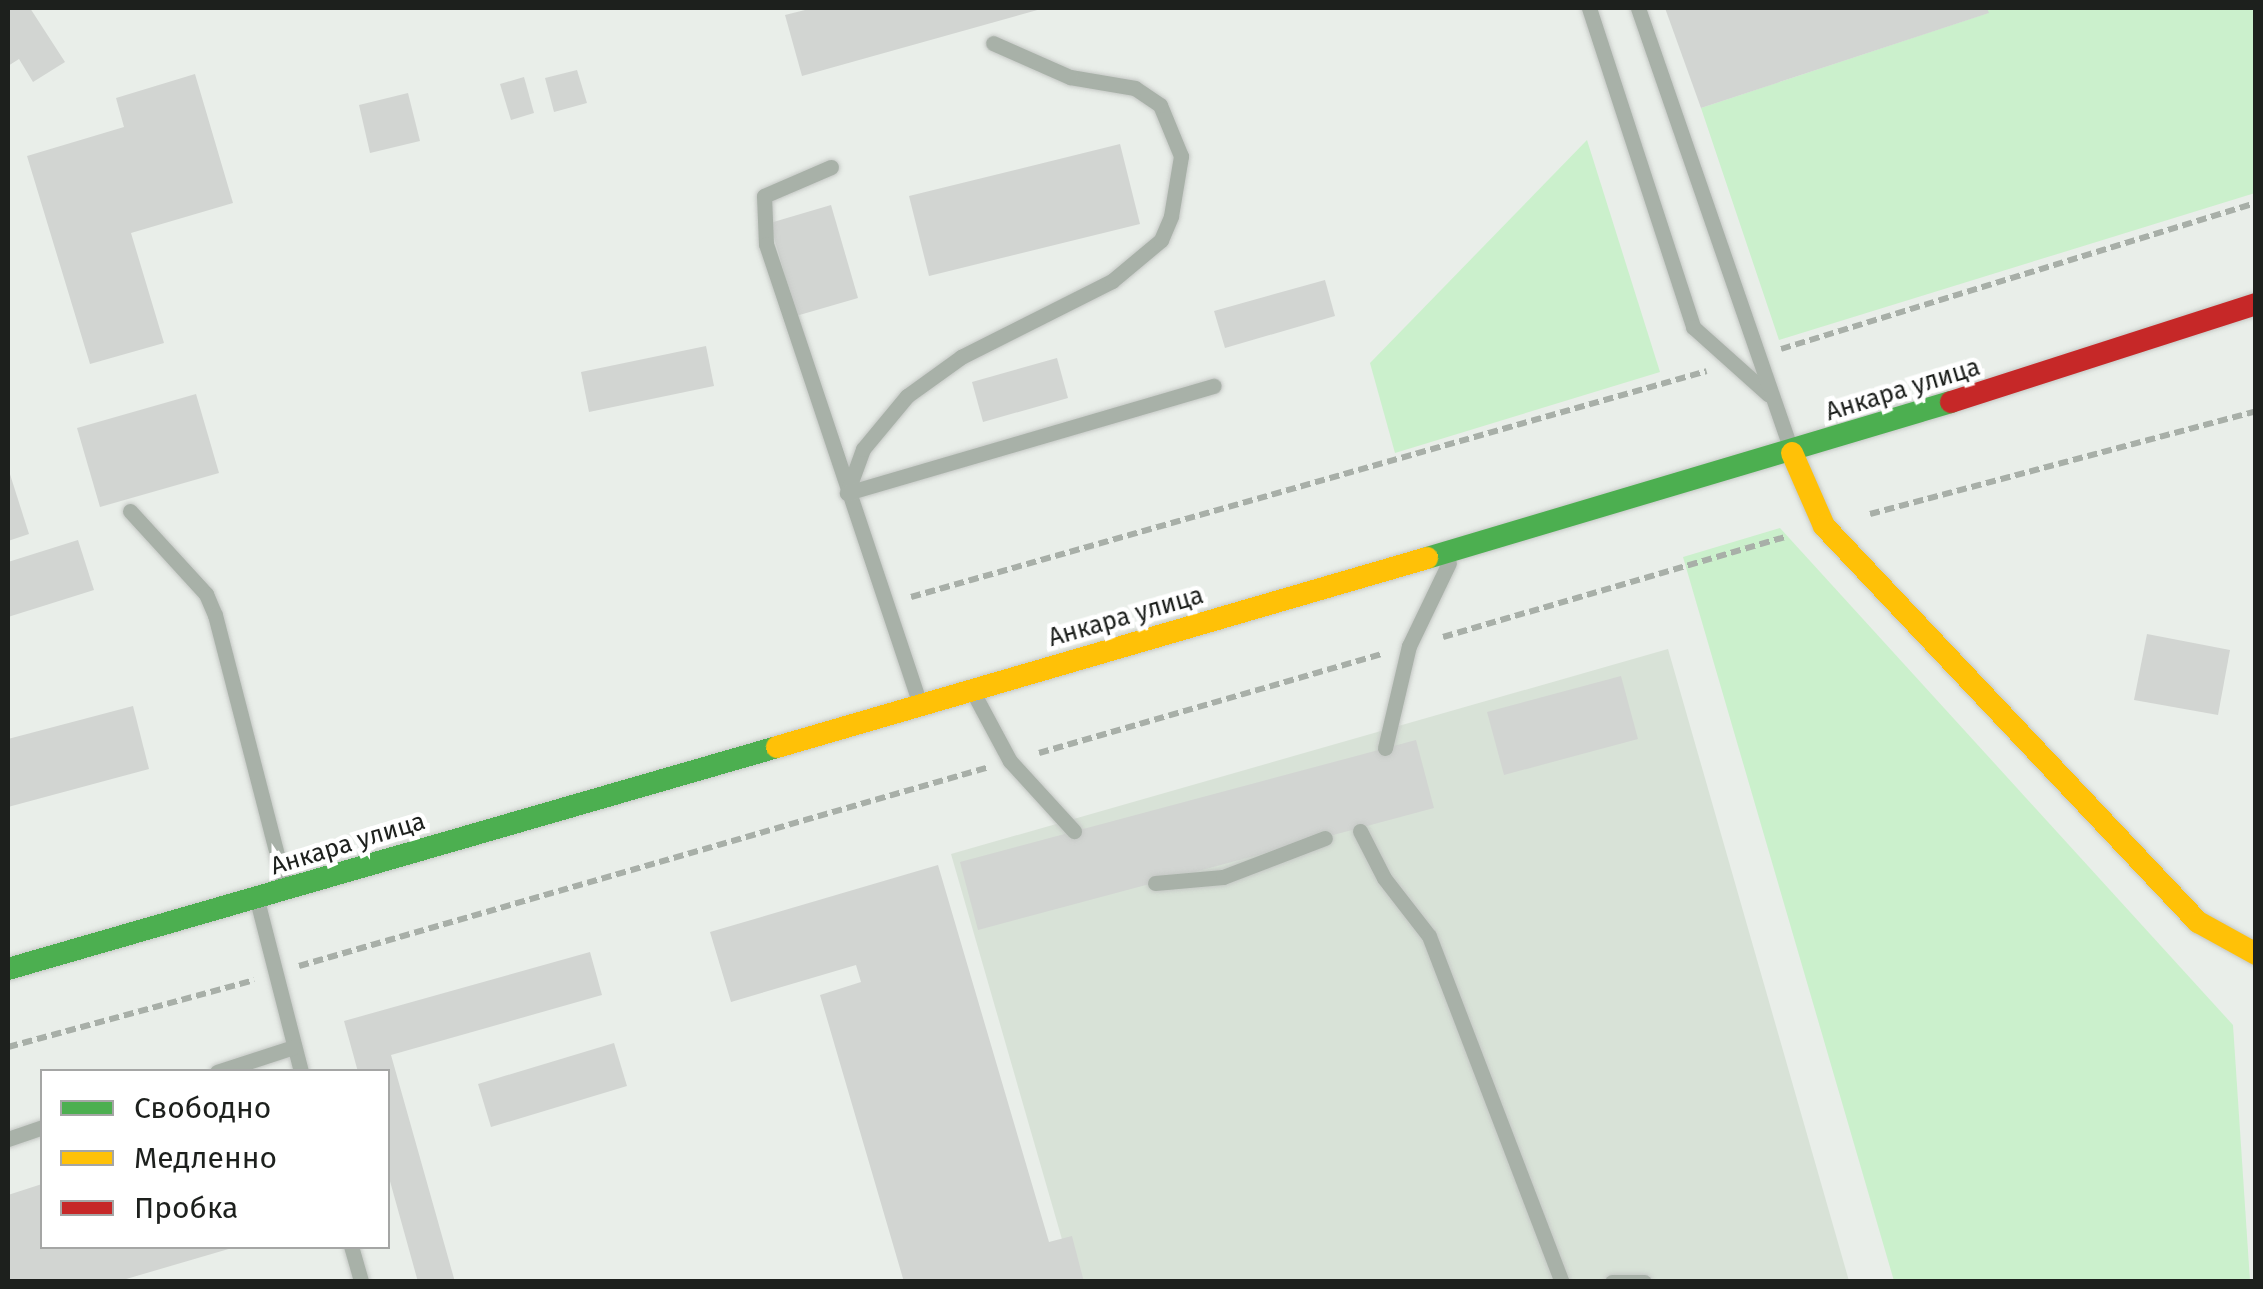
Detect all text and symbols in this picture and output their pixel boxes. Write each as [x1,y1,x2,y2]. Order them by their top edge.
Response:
street label: Анкара улица [1822,352,1984,428]
street label: Анкара улица [1045,581,1207,653]
street label: Анкара улица [267,806,429,882]
legend [40,1069,390,1249]
text: Свободно [134,1090,271,1126]
text: Медленно [134,1140,277,1176]
text: Пробка [134,1190,238,1226]

